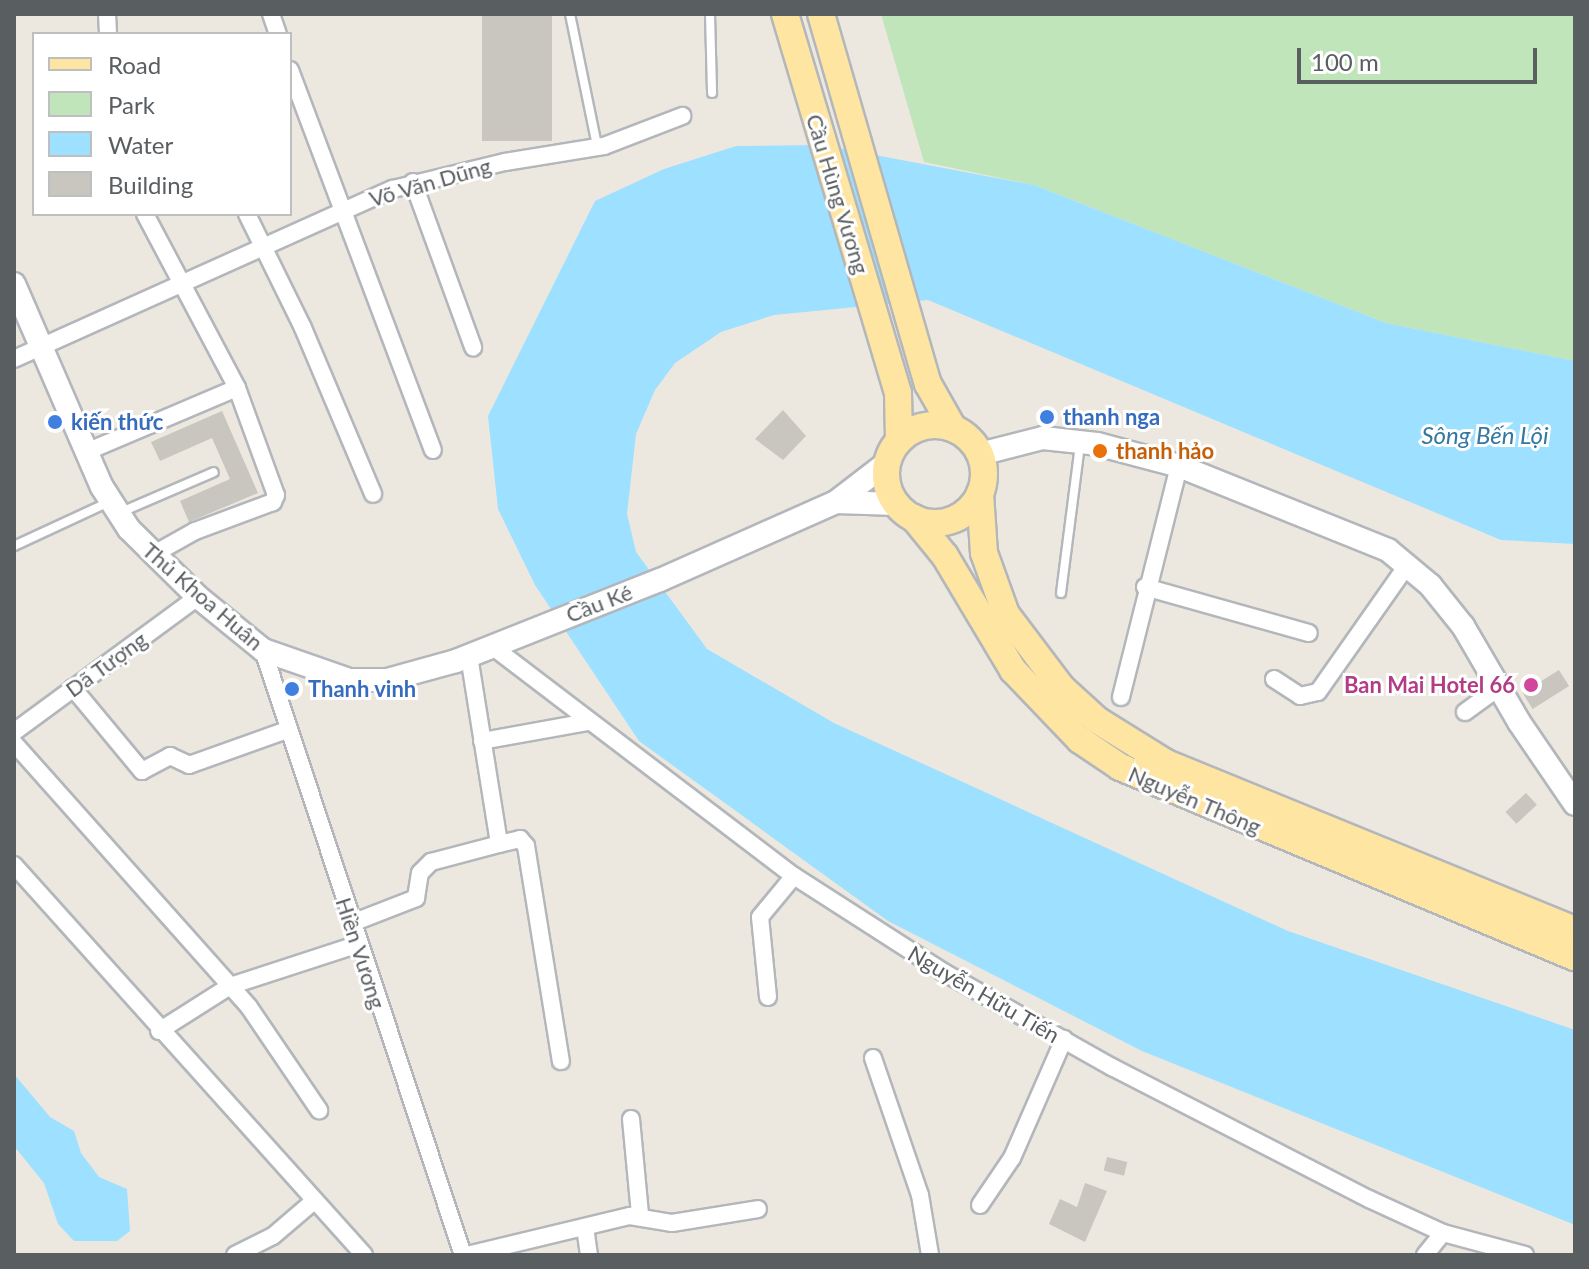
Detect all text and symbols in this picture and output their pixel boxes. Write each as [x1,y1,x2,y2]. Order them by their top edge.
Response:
legend [32,32,292,216]
scale bar [1301,32,1541,82]
text: 100 m [1311,47,1379,76]
text: Road [108,50,161,79]
text: Park [108,90,155,119]
street label: Cầu Hùng Vương [801,111,875,277]
text: Water [108,130,173,159]
street label: Võ Văn Dũng [366,152,494,212]
text: Building [108,170,193,199]
place label: thanh nga [1063,404,1160,430]
marker: thanh nga [1038,408,1056,426]
place label: kiến thức [71,409,163,435]
marker: kiến thức [46,413,64,431]
water label: Sông Bến Lội [1421,421,1549,449]
place label: thanh hảo [1116,438,1214,464]
marker: thanh hảo [1091,442,1109,460]
street label: Thủ Khoa Huân [137,537,269,655]
street label: Cầu Ké [562,578,636,628]
street label: Dã Tượng [60,625,152,703]
place label: Ban Mai Hotel 66 [1344,672,1515,698]
place label: Thanh vinh [308,676,417,702]
marker: Ban Mai Hotel 66 [1522,676,1540,694]
marker: Thanh vinh [283,680,301,698]
street label: Nguyễn Thông [1125,760,1265,840]
street label: Hiền Vương [330,894,392,1012]
street label: Nguyễn Hữu Tiến [903,940,1065,1048]

